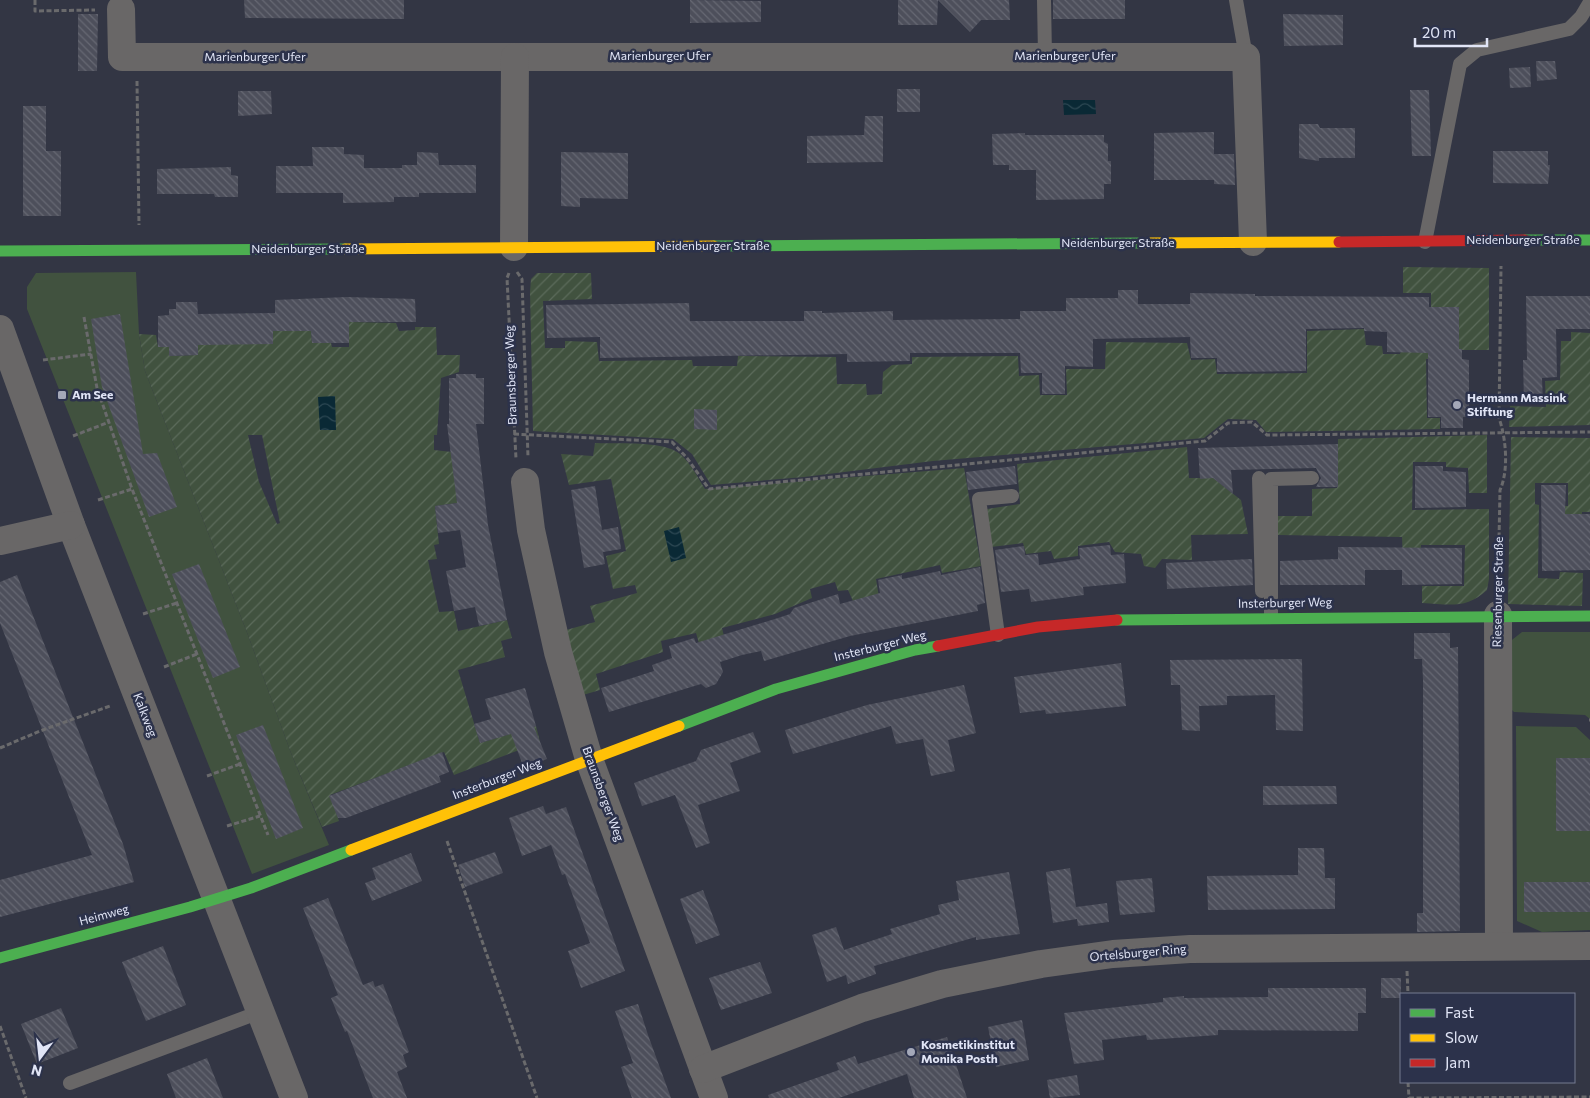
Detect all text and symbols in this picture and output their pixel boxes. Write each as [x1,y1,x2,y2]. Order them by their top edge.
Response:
scale bar [1415,15,1488,47]
text: 20 m [1422,23,1456,41]
street label: Marienburger Ufer [609,48,711,62]
street label: Marienburger Ufer [1014,48,1116,62]
street label: Marienburger Ufer [204,49,306,63]
street label: Neidenburger Straße [1466,232,1580,246]
street label: Neidenburger Straße [1061,235,1175,249]
street label: Neidenburger Straße [656,238,770,252]
street label: Neidenburger Straße [251,241,365,255]
street label: Braunsberger Weg [501,324,519,425]
place label: Am See [72,387,113,401]
marker: Am See [56,389,68,401]
place label: Hermann Massink Stiftung [1467,390,1566,418]
marker: Hermann Massink Stiftung [1451,399,1463,411]
street label: Riesenburger Straße [1489,536,1505,648]
street label: Insterburger Weg [1238,594,1333,610]
street label: Insterburger Weg [832,627,928,663]
street label: Kalkweg [131,691,161,739]
street label: Braunsberger Weg [580,744,628,843]
street label: Insterburger Weg [450,754,544,801]
street label: Heimweg [77,901,131,927]
street label: Ortelsburger Ring [1089,941,1187,963]
legend [1400,993,1575,1083]
text: Fast [1445,1003,1474,1021]
text: Slow [1445,1028,1478,1046]
north arrow [15,1033,65,1083]
place label: Kosmetikinstitut Monika Posth [921,1037,1015,1065]
marker: Kosmetikinstitut Monika Posth [905,1046,917,1058]
text: Jam [1445,1053,1470,1071]
text: N [29,1061,44,1081]

